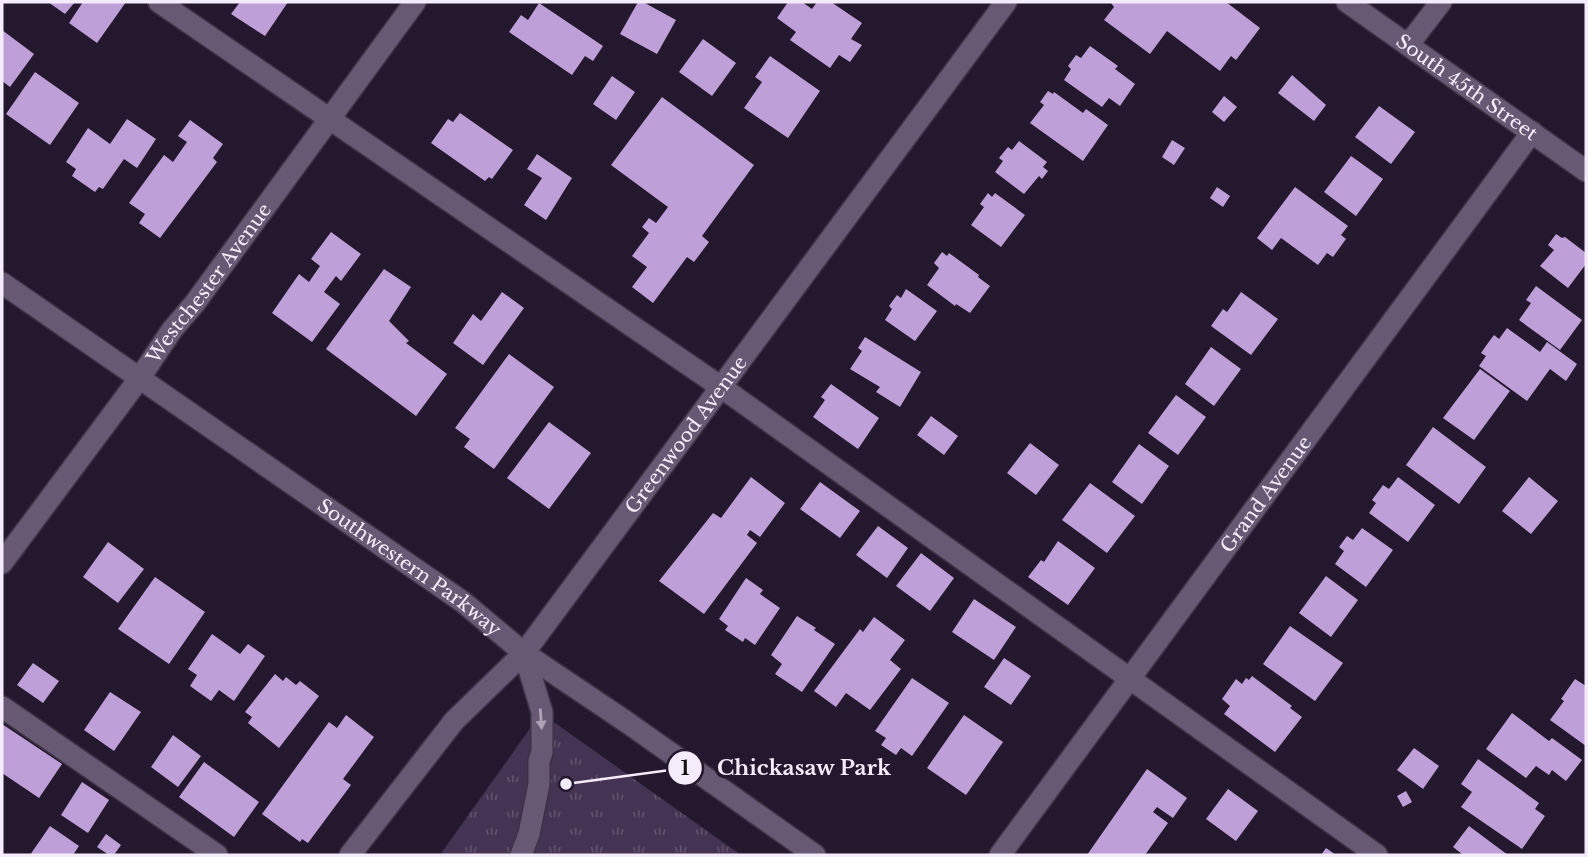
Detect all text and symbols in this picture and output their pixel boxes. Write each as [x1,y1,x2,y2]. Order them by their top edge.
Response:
street label: South 45th Street [1392,29,1543,146]
street label: Westchester Avenue [141,199,276,369]
street label: Greenwood Avenue [620,351,752,518]
street label: Grand Avenue [1215,432,1316,557]
street label: Southwestern Parkway [313,494,506,641]
one-way arrow [536,708,547,730]
callout: Chickasaw Park [667,747,905,789]
text: 1 [680,755,690,781]
text: Chickasaw Park [717,755,892,781]

